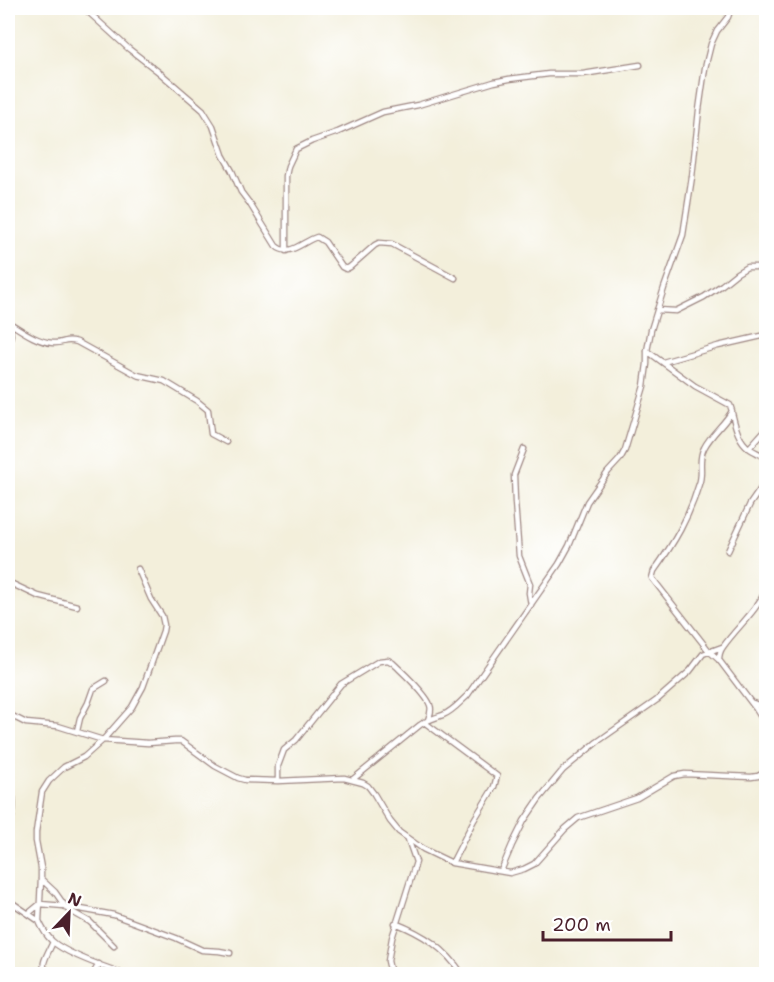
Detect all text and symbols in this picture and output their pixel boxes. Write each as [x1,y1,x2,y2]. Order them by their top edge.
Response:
north arrow [39,883,99,943]
text: N [65,888,85,912]
scale bar [543,904,670,942]
text: 200 m [552,913,611,937]

